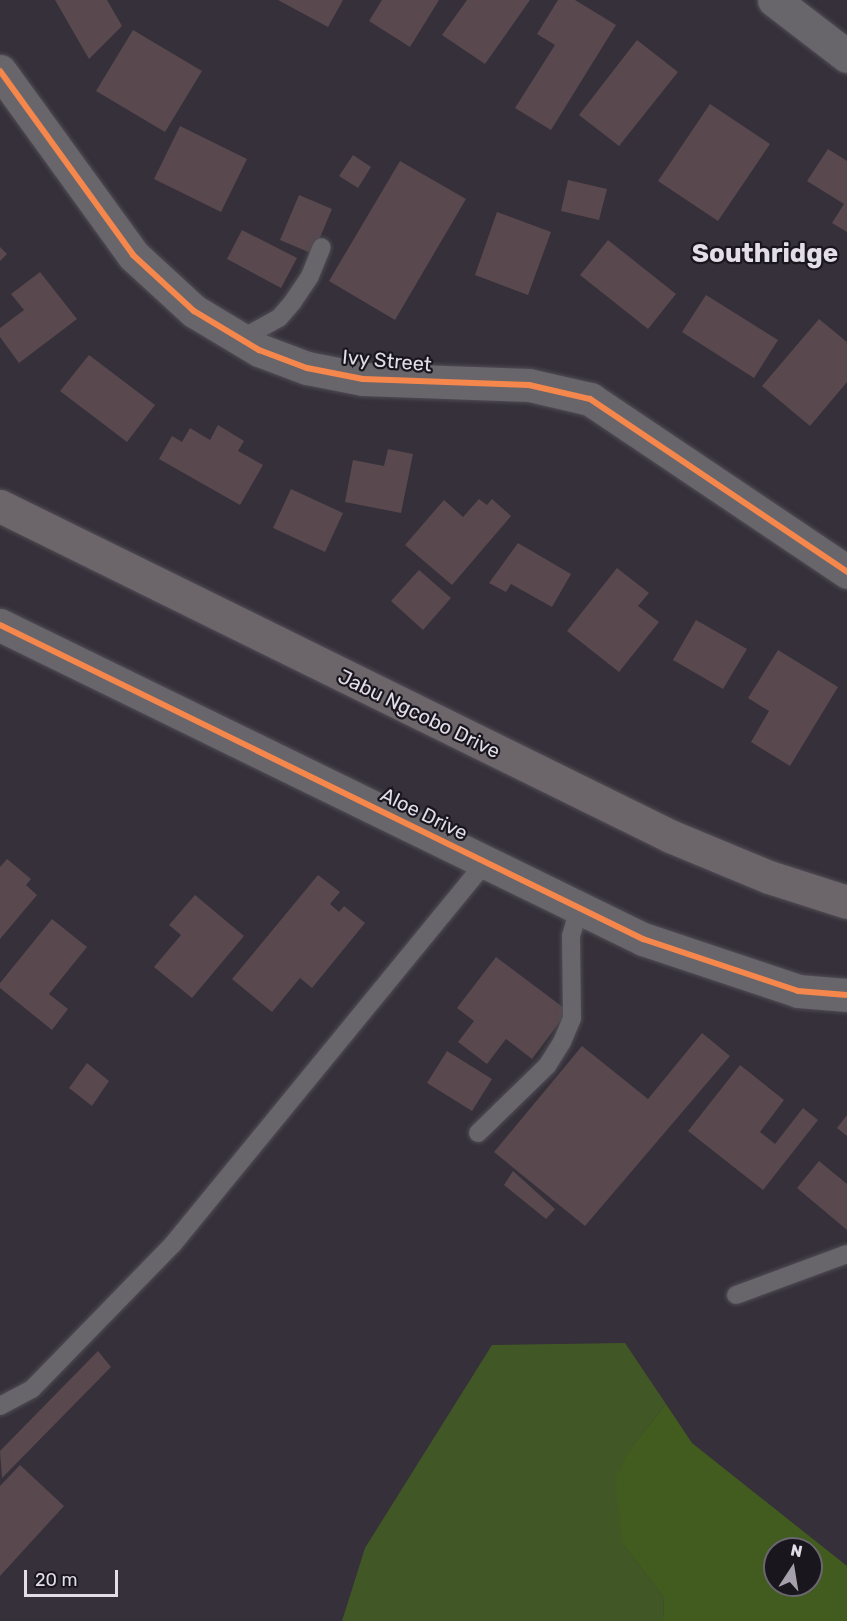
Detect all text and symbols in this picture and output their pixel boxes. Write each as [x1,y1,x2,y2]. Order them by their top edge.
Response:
district label: Southridge [692,238,838,270]
street label: Ivy Street [341,345,433,377]
street label: Jabu Ngcobo Drive [334,664,504,764]
street label: Aloe Drive [377,783,471,845]
north arrow [763,1537,823,1597]
text: N [789,1540,804,1561]
scale bar [27,1558,122,1596]
text: 20 m [35,1569,77,1591]

